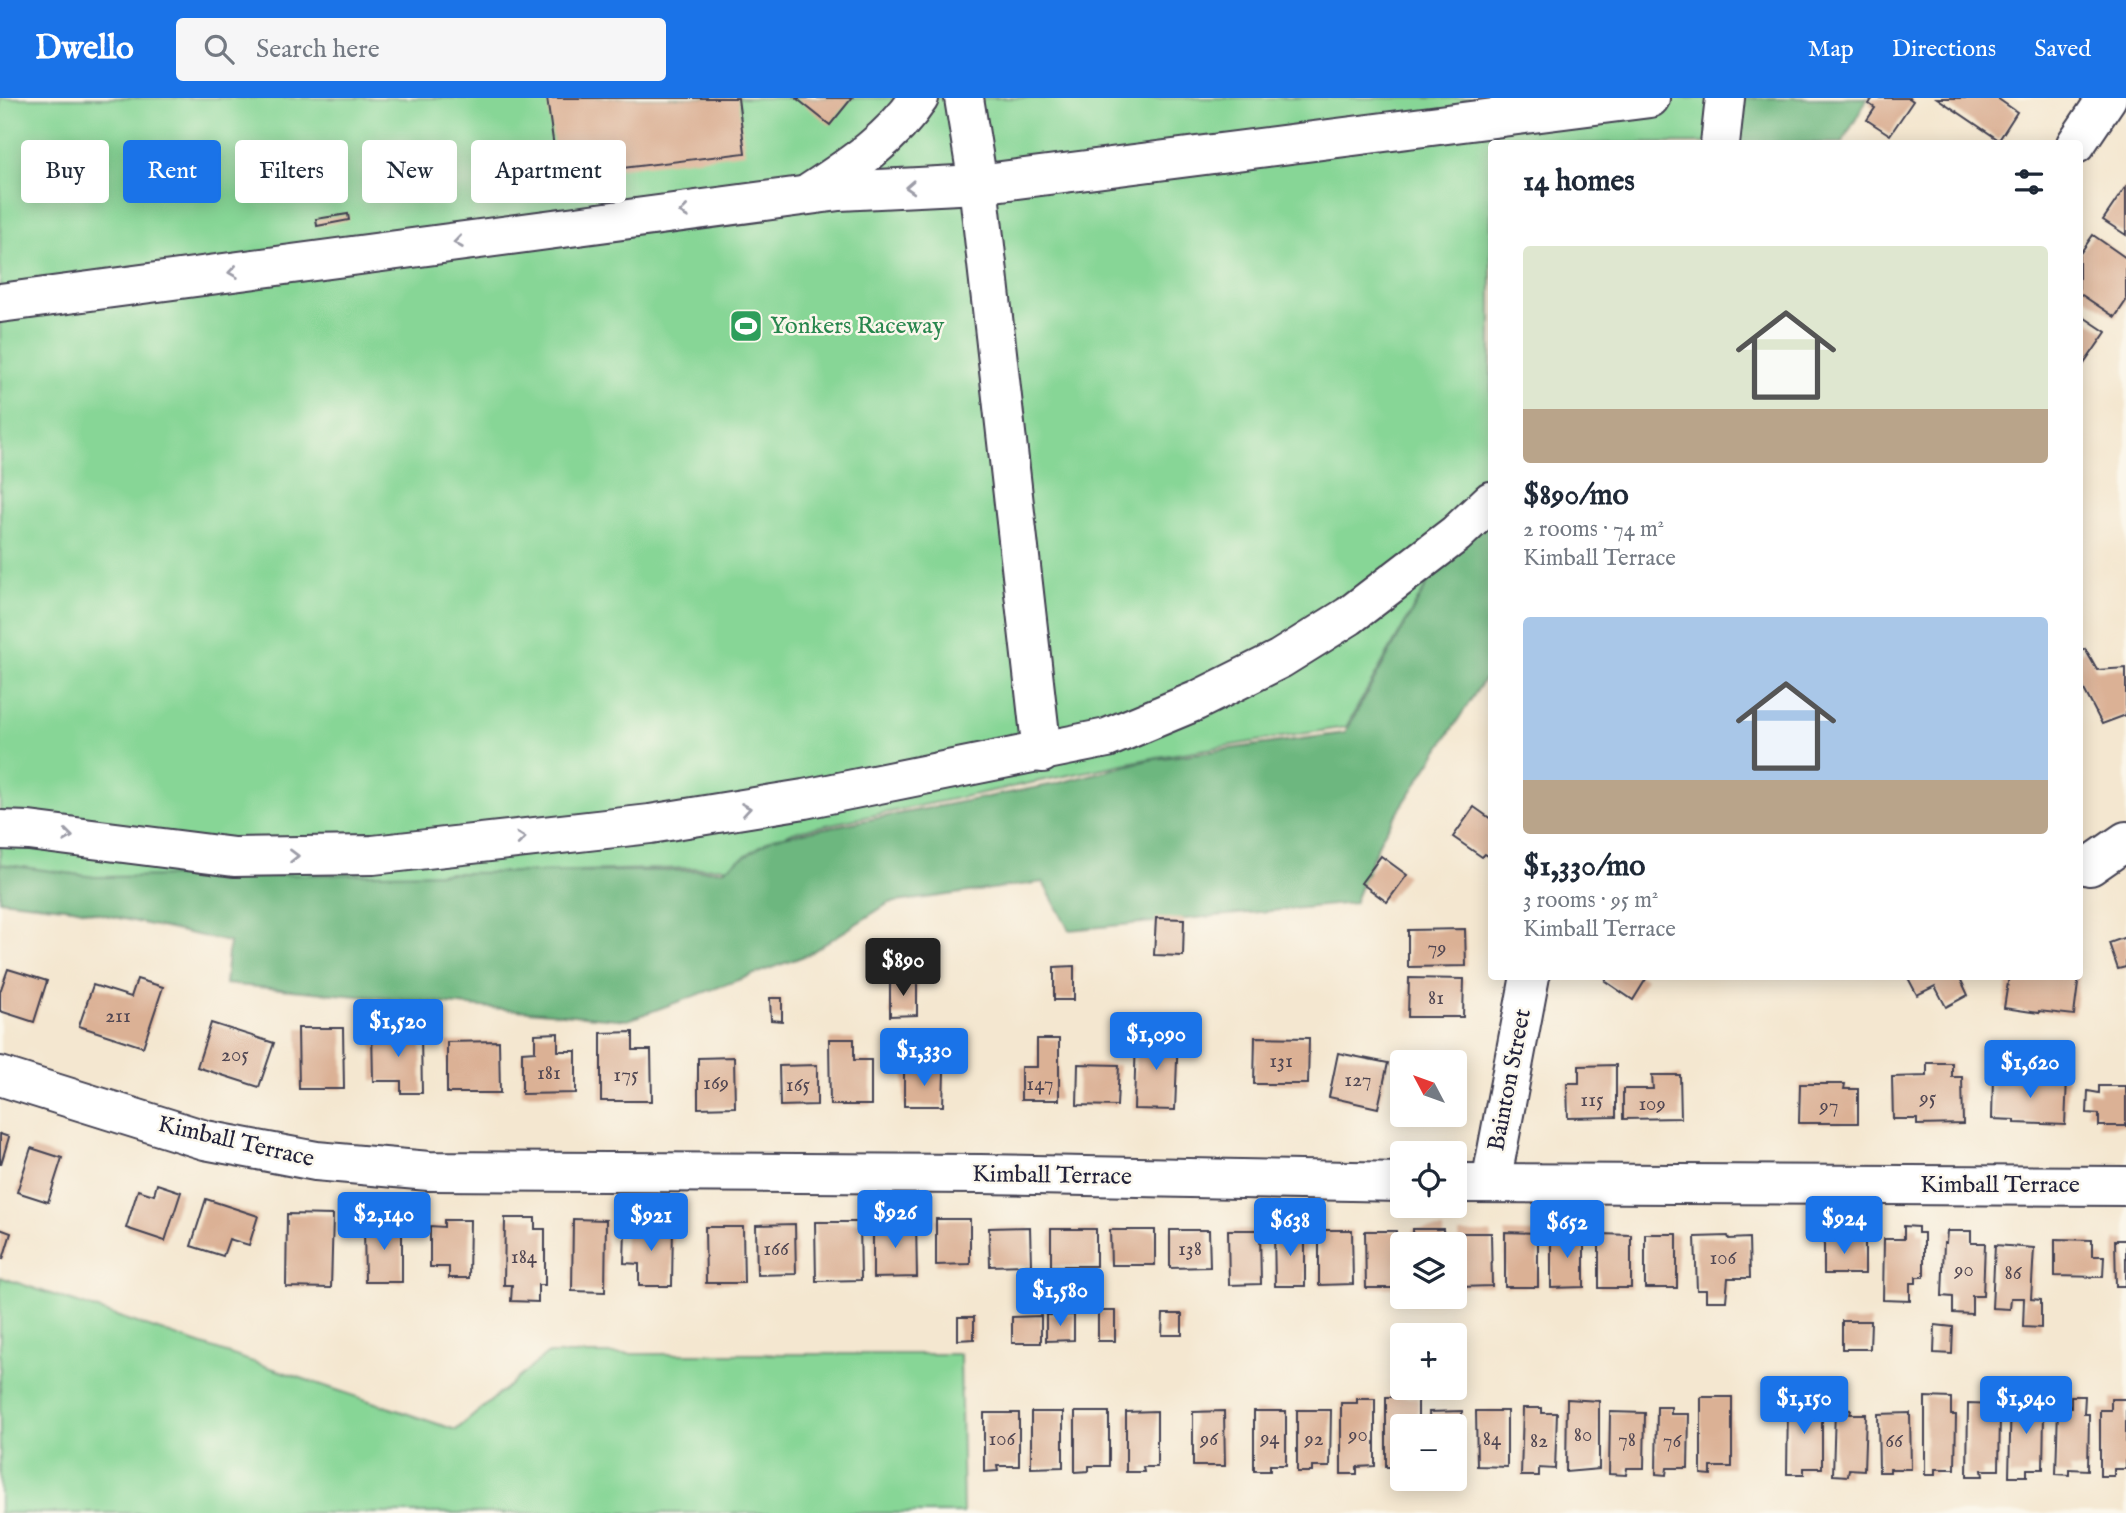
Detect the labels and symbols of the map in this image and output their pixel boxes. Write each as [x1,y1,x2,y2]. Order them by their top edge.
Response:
one-way arrow [904,179,915,194]
one-way arrow [678,204,690,219]
one-way arrow [452,234,464,249]
one-way arrow [227,264,239,279]
sports icon: Yonkers Raceway [727,307,765,345]
place label: Yonkers Raceway [770,311,944,342]
one-way arrow [740,802,752,817]
one-way arrow [62,828,74,843]
one-way arrow [515,831,526,846]
one-way arrow [289,848,300,864]
house number: 79 [1428,935,1447,962]
pin: $890 [862,939,944,998]
house number: 81 [1428,985,1444,1012]
pin: $1,520 [341,1000,455,1059]
house number: 211 [105,1003,131,1030]
street label: Bainton Street [1481,1006,1539,1154]
pin: $1,090 [1099,1012,1213,1072]
pin: $1,330 [867,1028,981,1088]
pin: $1,620 [1973,1040,2087,1100]
house number: 205 [221,1042,249,1069]
house number: 131 [1269,1048,1293,1075]
north arrow [1390,1050,1466,1127]
house number: 181 [537,1060,561,1087]
house number: 175 [613,1062,639,1089]
house number: 127 [1344,1067,1372,1094]
house number: 169 [703,1070,729,1097]
house number: 147 [1026,1071,1054,1098]
house number: 165 [786,1072,811,1099]
house number: 95 [1919,1085,1937,1112]
house number: 115 [1580,1087,1604,1114]
house number: 109 [1638,1091,1666,1118]
house number: 97 [1819,1093,1839,1120]
street label: Kimball Terrace [155,1109,317,1175]
street label: Kimball Terrace [972,1159,1132,1193]
street label: Kimball Terrace [1920,1170,2080,1201]
pin: $926 [854,1190,936,1250]
pin: $2,140 [327,1192,441,1252]
pin: $921 [610,1194,692,1253]
pin: $924 [1803,1196,1885,1256]
pin: $638 [1249,1198,1331,1258]
pin: $652 [1526,1200,1608,1260]
house number: 166 [763,1236,790,1263]
house number: 138 [1178,1236,1202,1263]
house number: 184 [511,1244,538,1271]
house number: 106 [1710,1245,1738,1272]
house number: 90 [1953,1257,1974,1284]
house number: 86 [2004,1260,2023,1287]
pin: $1,580 [1003,1268,1117,1328]
pin: $1,150 [1747,1376,1861,1436]
pin: $1,940 [1969,1376,2083,1436]
house number: 90 [1347,1422,1368,1449]
house number: 80 [1574,1422,1592,1449]
house number: 94 [1259,1425,1280,1452]
house number: 106 [989,1426,1017,1453]
house number: 96 [1199,1426,1219,1453]
house number: 92 [1303,1426,1324,1453]
house number: 84 [1483,1426,1502,1453]
house number: 78 [1618,1427,1636,1454]
house number: 82 [1530,1428,1548,1455]
house number: 76 [1663,1428,1682,1455]
house number: 66 [1885,1428,1904,1455]

